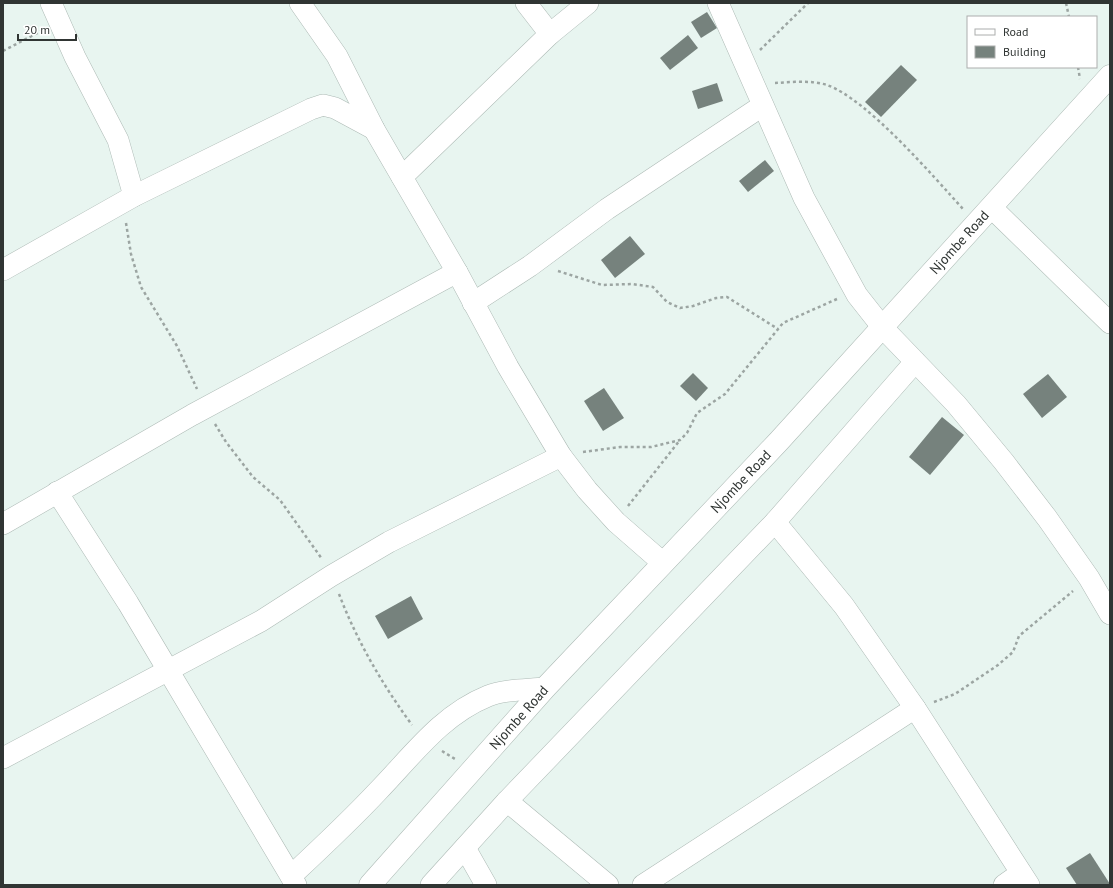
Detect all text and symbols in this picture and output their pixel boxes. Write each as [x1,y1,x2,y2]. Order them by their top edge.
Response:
scale bar [18,16,76,42]
legend [967,16,1097,68]
text: 20 m [24,22,50,37]
text: Road [1003,24,1028,39]
text: Building [1003,44,1046,59]
street label: Njombe Road [926,207,993,278]
street label: Njombe Road [707,446,775,517]
street label: Njombe Road [485,682,552,753]

